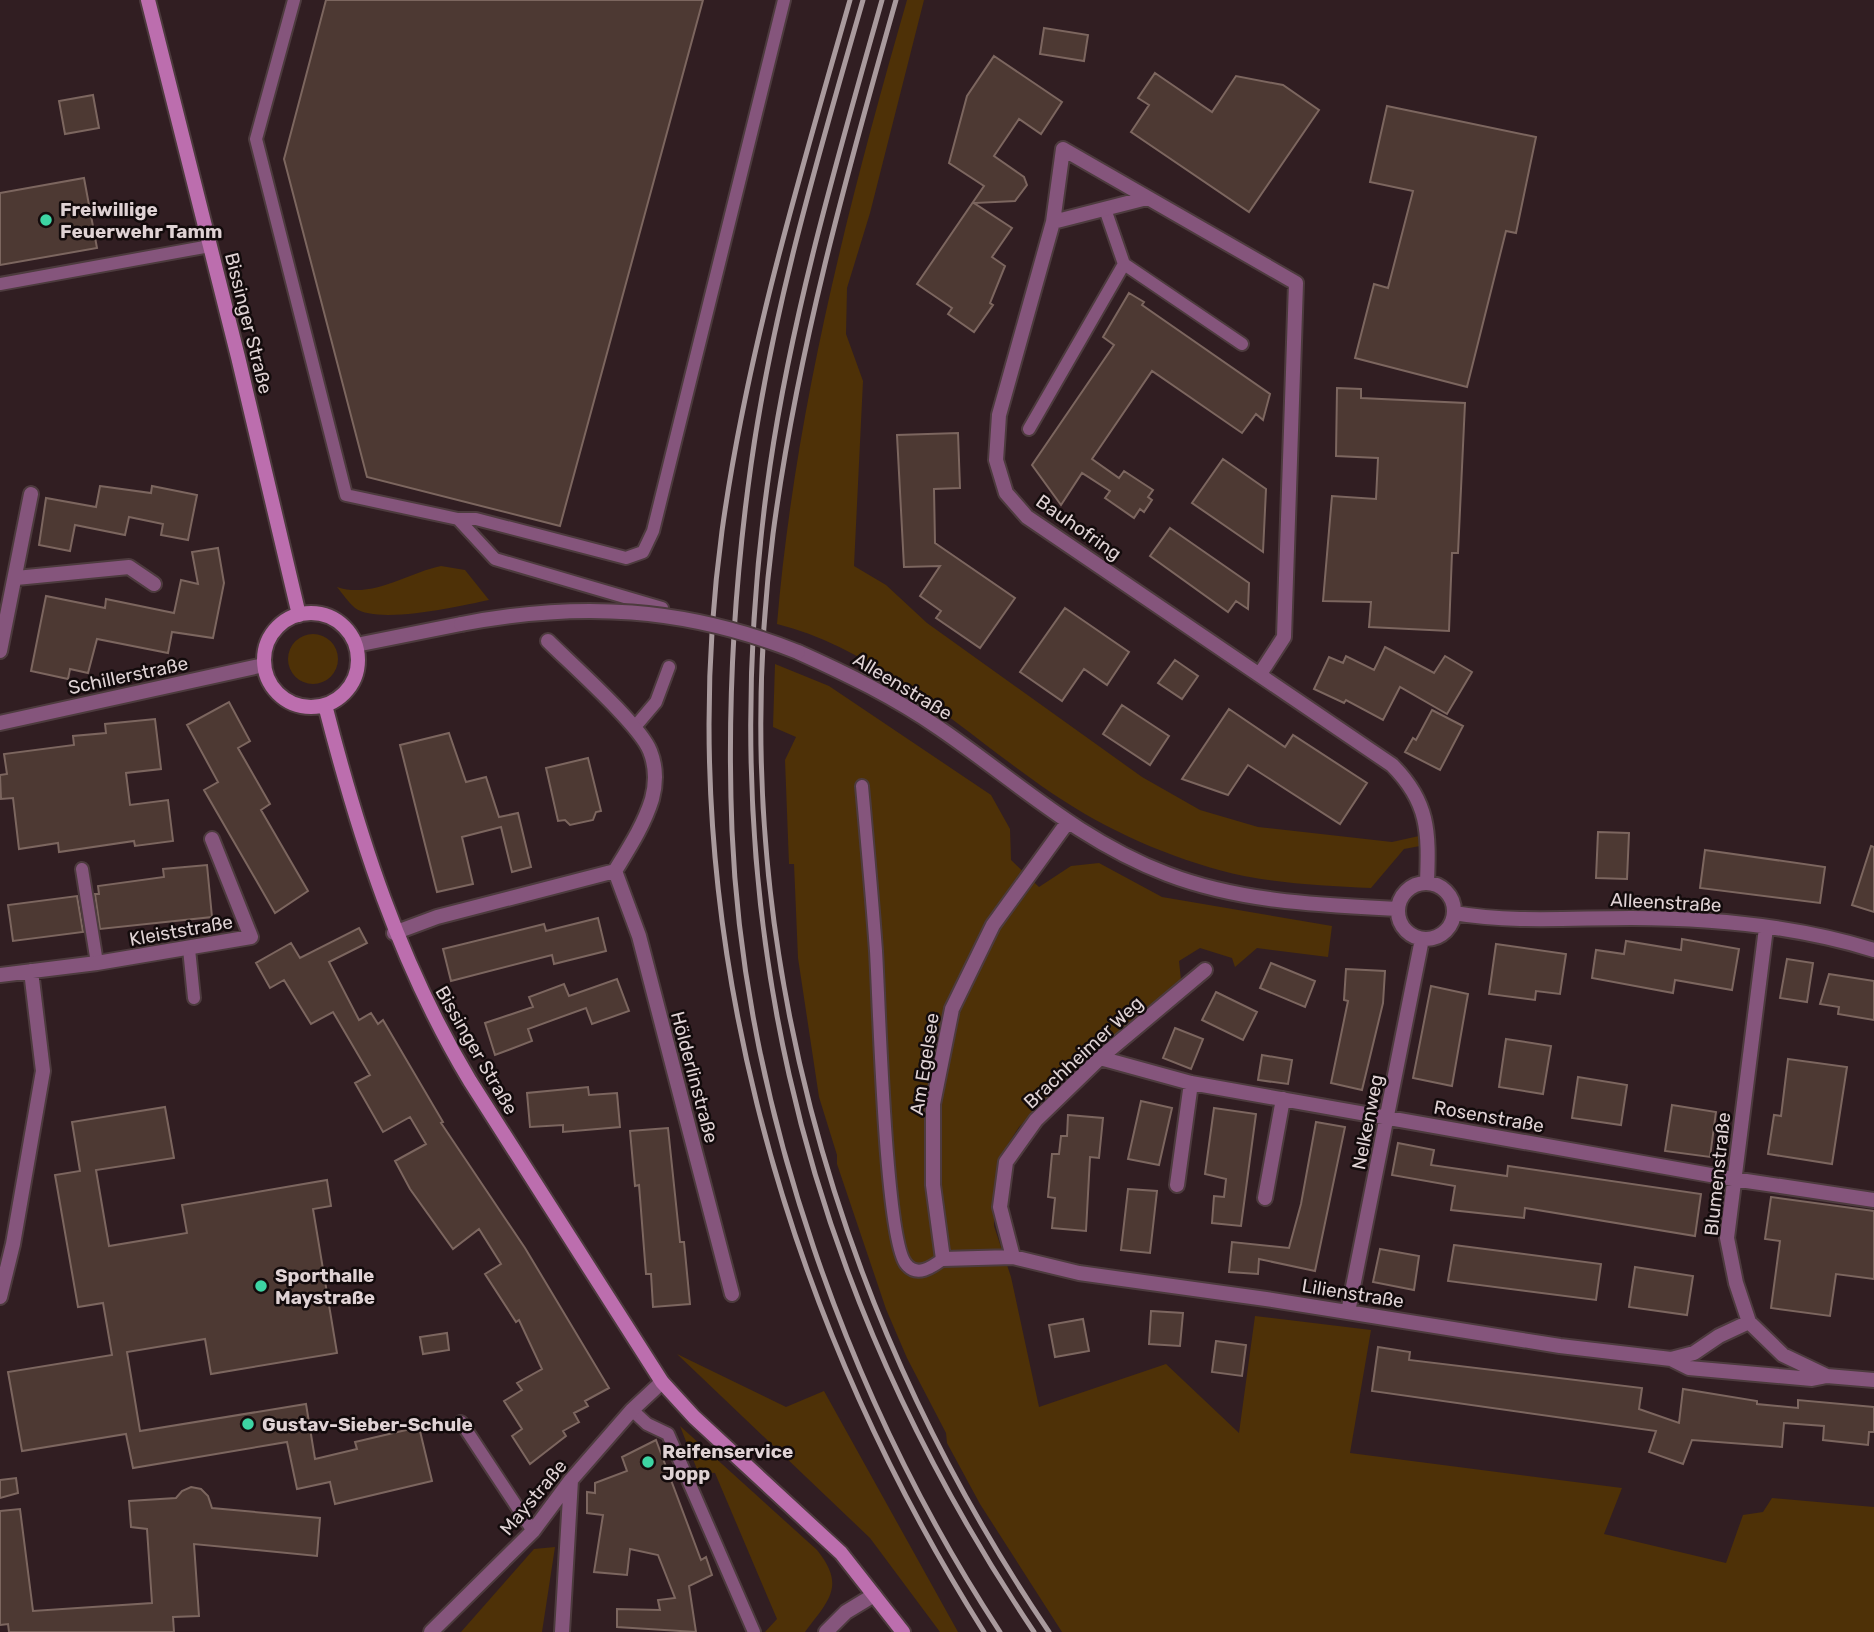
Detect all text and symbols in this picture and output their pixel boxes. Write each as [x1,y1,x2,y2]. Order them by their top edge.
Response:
place label: Freiwillige Feuerwehr Tamm [60,198,222,243]
marker: Freiwillige Feuerwehr Tamm [38,212,54,228]
street label: Bissinger Straße [220,250,277,396]
street label: Bauhofring [1032,490,1126,565]
street label: Alleenstraße [849,648,956,725]
street label: Schillerstraße [66,652,190,699]
street label: Alleenstraße [1610,888,1722,917]
street label: Kleiststraße [127,910,235,951]
street label: Bissinger Straße [430,982,523,1119]
street label: Brachheimer Weg [1019,991,1148,1113]
street label: Hölderlinstraße [666,1009,723,1146]
street label: Am Egelsee [905,1011,944,1117]
street label: Nelkenweg [1347,1072,1388,1172]
street label: Rosenstraße [1432,1095,1546,1138]
street label: Blumenstraße [1700,1111,1735,1237]
place label: Sporthalle Maystraße [275,1264,375,1309]
street label: Lilienstraße [1300,1274,1406,1313]
marker: Sporthalle Maystraße [253,1278,269,1294]
place label: Gustav-Sieber-Schule [262,1413,473,1436]
marker: Gustav-Sieber-Schule [240,1416,256,1432]
place label: Reifenservice Jopp [662,1440,793,1485]
marker: Reifenservice Jopp [640,1454,656,1470]
street label: Maystraße [495,1455,572,1540]

